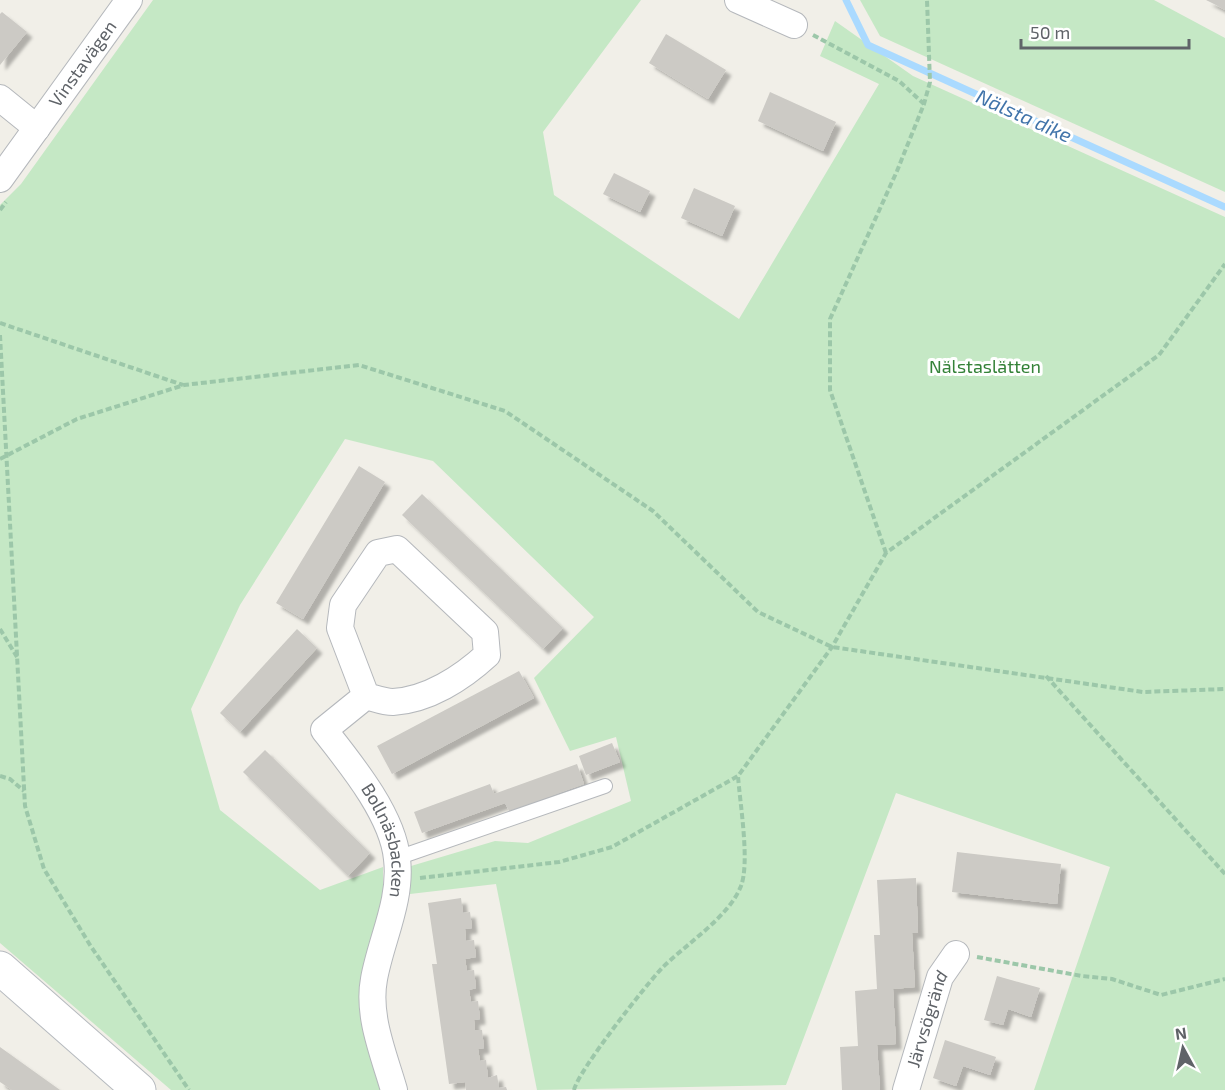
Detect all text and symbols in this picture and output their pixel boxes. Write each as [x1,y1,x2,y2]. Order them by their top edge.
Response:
scale bar [1021,12,1189,50]
street label: Vinstavägen [44,16,121,111]
text: 50 m [1030,21,1070,43]
water label: Nälsta dike [973,83,1076,147]
park label: Nälstaslätten [929,355,1041,377]
street label: Bollnäsbacken [357,779,410,899]
street label: Järvsögränd [901,965,952,1070]
north arrow [1153,1018,1213,1078]
text: N [1174,1022,1188,1043]

